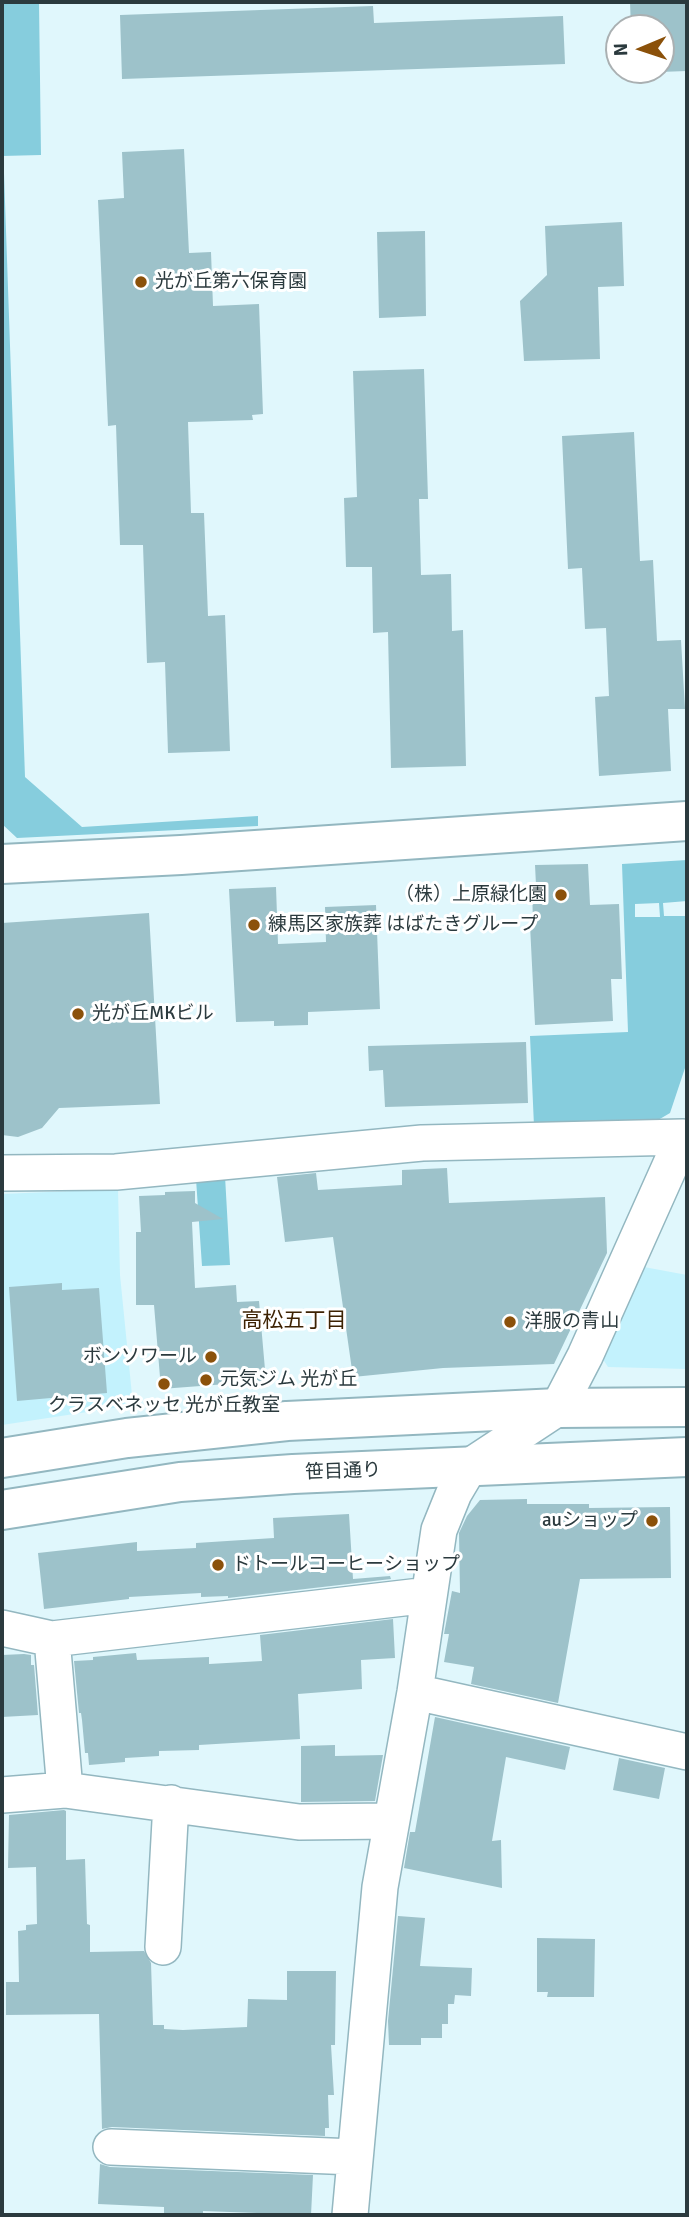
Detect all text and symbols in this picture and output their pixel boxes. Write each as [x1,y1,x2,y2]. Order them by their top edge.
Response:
north arrow [605,14,675,84]
text: N [609,43,633,57]
place label: 光が丘第六保育園 [155,271,307,293]
marker: 光が丘第六保育園 [133,274,149,290]
place label: （株）上原緑化園 [395,884,547,906]
marker: （株）上原緑化園 [553,887,569,903]
place label: 練馬区家族葬 はばたきグループ [268,914,538,936]
marker: 練馬区家族葬 はばたきグループ [246,917,262,933]
place label: 光が丘MKビル [92,1003,214,1025]
marker: 光が丘MKビル [70,1006,86,1022]
district label: 高松五丁目 [242,1308,346,1334]
place label: 洋服の青山 [524,1311,619,1333]
marker: 洋服の青山 [502,1314,518,1330]
place label: ボンソワール [83,1346,197,1368]
marker: ボンソワール [203,1349,219,1365]
place label: 元気ジム 光が丘 [220,1369,357,1391]
marker: 元気ジム 光が丘 [198,1372,214,1388]
marker: クラスベネッセ 光が丘教室 [156,1376,172,1392]
place label: クラスベネッセ 光が丘教室 [48,1395,280,1417]
street label: 笹目通り [305,1459,381,1485]
place label: auショップ [542,1510,638,1532]
marker: auショップ [644,1513,660,1529]
place label: ドトールコーヒーショップ [232,1554,460,1576]
marker: ドトールコーヒーショップ [210,1557,226,1573]

